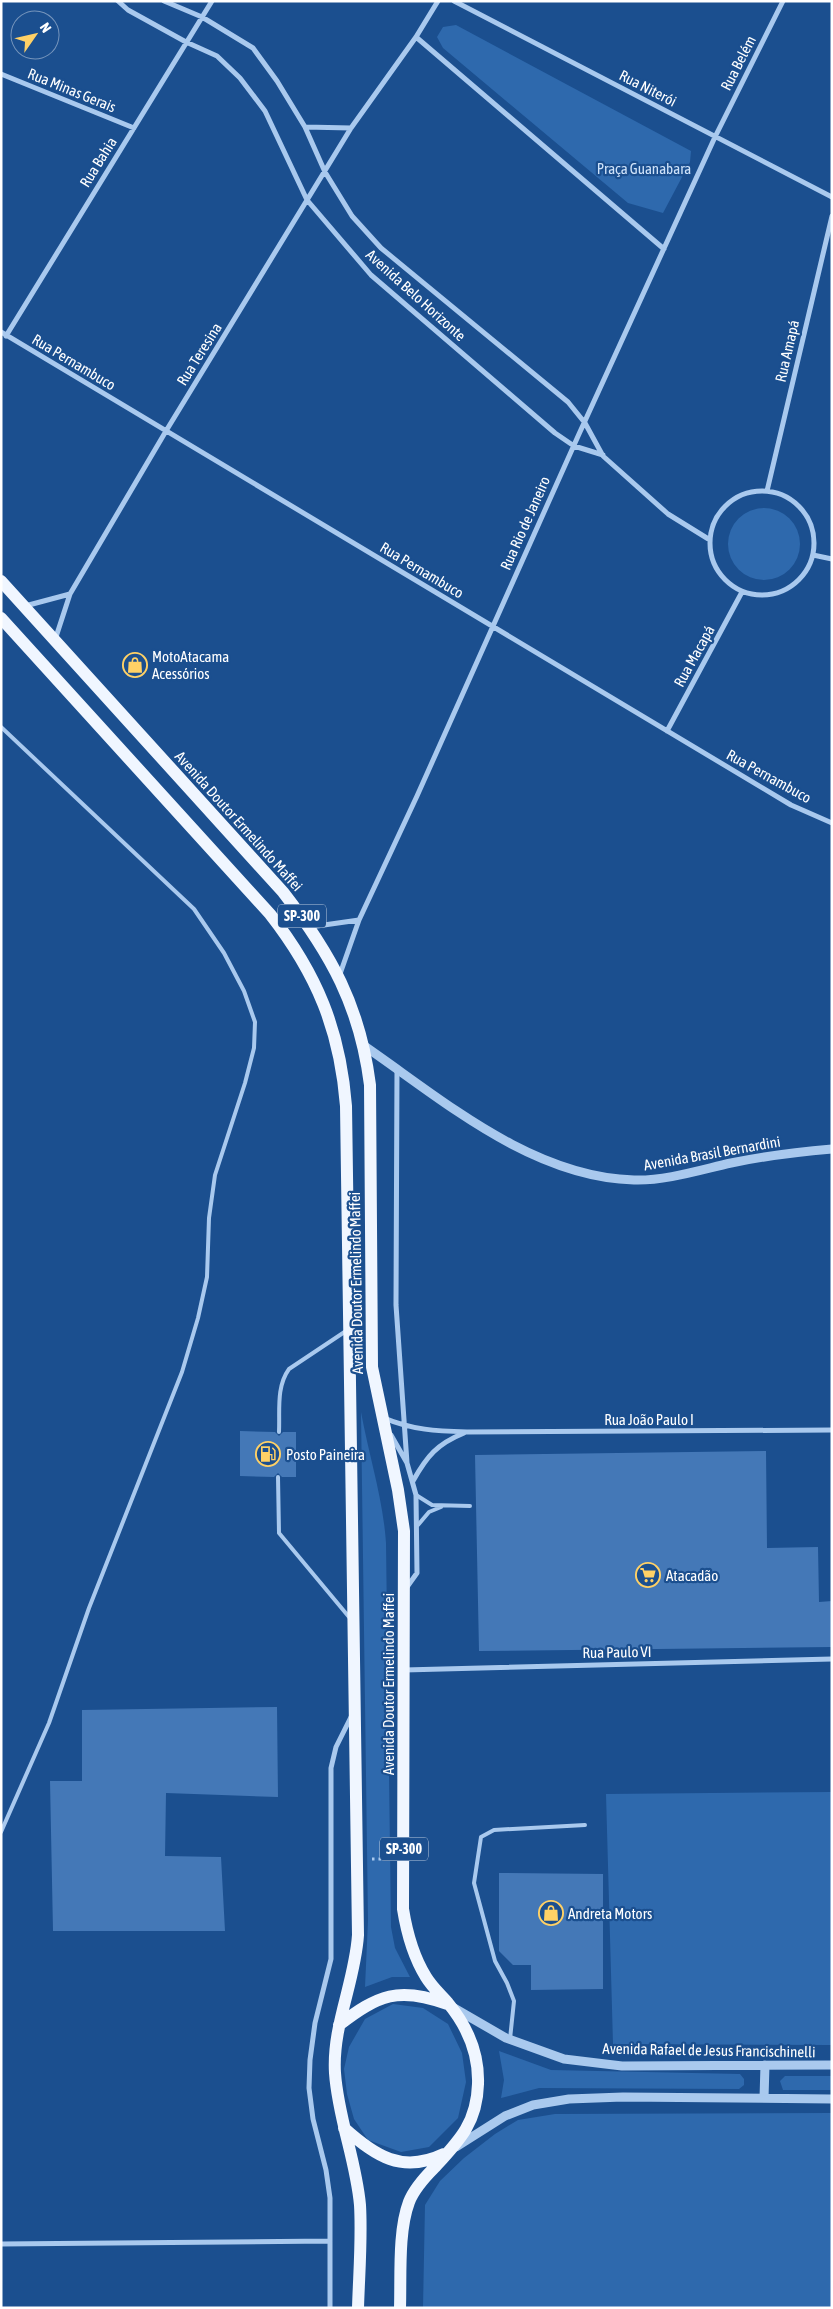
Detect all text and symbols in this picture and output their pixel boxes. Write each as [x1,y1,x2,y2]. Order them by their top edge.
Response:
north arrow [10,10,60,60]
text: N [37,20,55,36]
street label: Rua Belém [717,33,759,93]
street label: Rua Minas Gerais [25,65,119,115]
street label: Rua Niterói [617,66,679,110]
street label: Rua Bahia [76,134,120,190]
park label: Praça Guanabara [597,160,691,177]
street label: Avenida Belo Horizonte [363,246,469,344]
street label: Rua Amapá [772,318,802,384]
street label: Rua Teresina [173,320,225,388]
street label: Rua Pernambuco [29,330,119,394]
street label: Rua Rio de Janeiro [497,474,553,572]
street label: Rua Pernambuco [377,538,467,602]
street label: Rua Macapá [670,622,718,690]
place label: MotoAtacama Acessórios [152,648,229,682]
shop icon: MotoAtacama Acessórios [122,652,148,678]
street label: Rua Pernambuco [724,746,814,806]
street label: Avenida Doutor Ermelindo Maffei [172,748,306,894]
road number: SP-300 [278,904,326,928]
street label: Avenida Brasil Bernardini [642,1133,782,1173]
street label: Avenida Doutor Ermelindo Maffei [346,1192,366,1374]
street label: Rua João Paulo I [604,1411,694,1428]
fuel station icon: Posto Paineira [255,1441,281,1467]
place label: Posto Paineira [286,1446,365,1463]
supermarket icon: Atacadão [635,1562,661,1588]
place label: Atacadão [666,1567,718,1584]
street label: Avenida Doutor Ermelindo Maffei [380,1593,397,1775]
street label: Rua Paulo VI [582,1643,652,1661]
road number: SP-300 [380,1838,428,1860]
shop icon: Andreta Motors [538,1900,564,1926]
place label: Andreta Motors [568,1905,652,1922]
street label: Avenida Rafael de Jesus Francischinelli [602,2040,816,2060]

